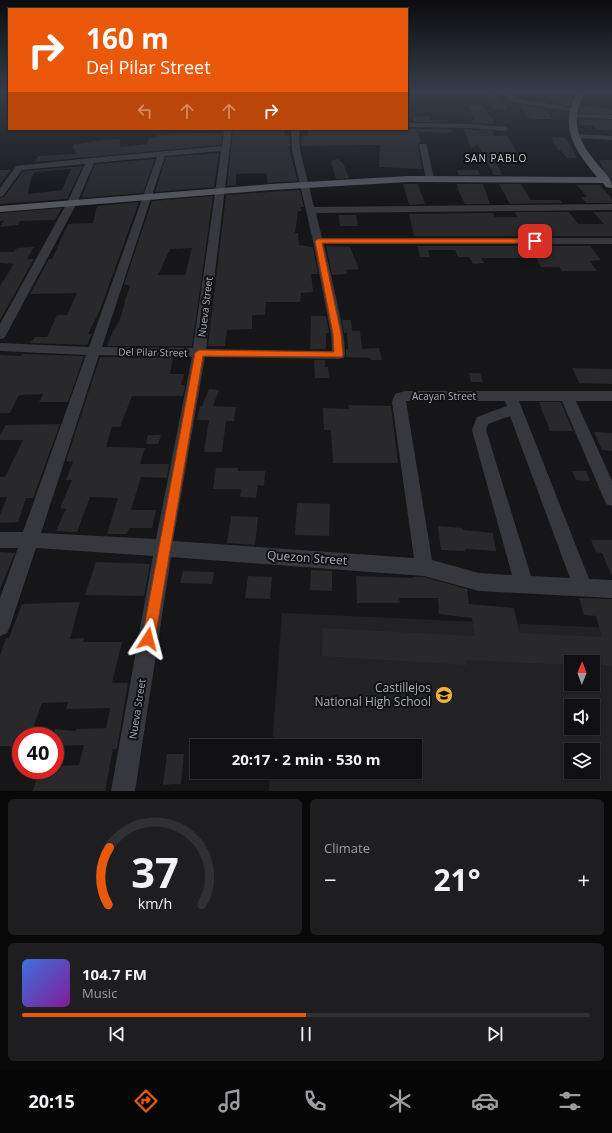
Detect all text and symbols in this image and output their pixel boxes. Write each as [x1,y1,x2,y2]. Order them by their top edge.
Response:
text: 160 m [86,19,169,57]
icon: right [20,24,72,76]
text: Del Pilar Street [86,55,211,79]
icon: left [134,100,156,122]
icon: ahead [176,100,198,122]
icon: ahead [218,100,240,122]
icon: right [260,100,282,122]
district label: SAN PABLO [465,151,527,165]
pin [518,224,552,258]
icon: arrive [524,230,546,252]
street label: Nueva Street [194,276,216,338]
street label: Del Pilar Street [118,344,188,360]
street label: Acayan Street [412,389,476,403]
street label: Quezon Street [266,546,348,569]
position arrow [127,618,169,660]
north arrow [564,655,600,691]
map controls [564,655,600,779]
street label: Nueva Street [125,678,149,740]
place label: Castillejos National High School [315,679,431,710]
school or university icon: Castillejos National High School [434,685,454,705]
button: sound [564,699,600,735]
speed limit sign: 40 [12,727,64,779]
button: layers [564,743,600,779]
text: 20:17 · 2 min · 530 m [232,749,380,769]
text: Climate [324,839,370,857]
text: 37 [131,844,179,900]
text: 21° [433,859,481,900]
text: − [324,864,337,894]
text: + [577,864,590,894]
text: km/h [138,894,172,913]
text: 104.7 FM [82,964,147,984]
text: Music [82,984,117,1002]
icon: previous [106,1023,128,1045]
icon: pause [295,1023,317,1045]
icon: next [484,1023,506,1045]
icon: directions [132,1087,160,1115]
icon: music [216,1087,244,1115]
icon: phone [301,1087,329,1115]
icon: climate [386,1087,414,1115]
icon: car [471,1087,499,1115]
icon: filters [556,1087,584,1115]
text: 20:15 [28,1089,75,1113]

